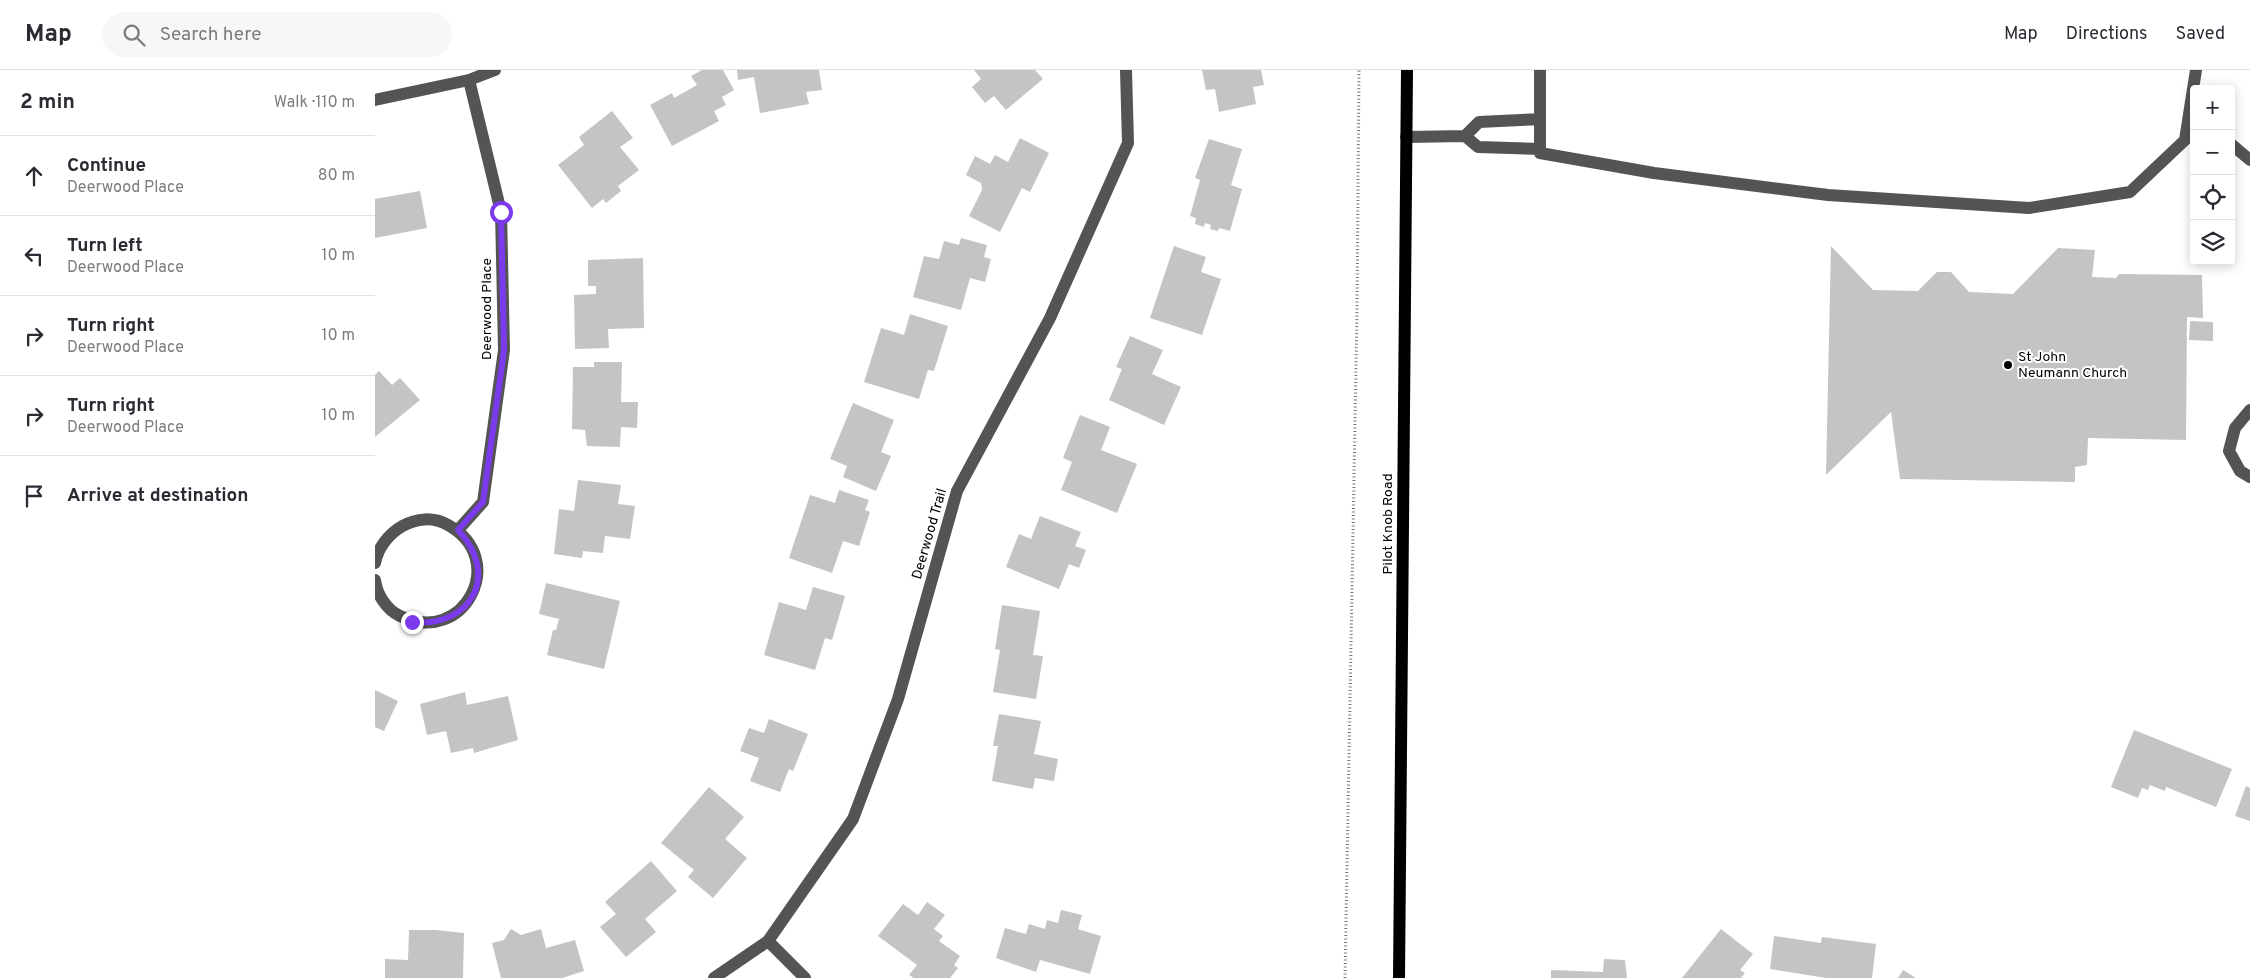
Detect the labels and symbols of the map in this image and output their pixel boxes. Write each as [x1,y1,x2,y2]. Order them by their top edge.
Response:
route start [490,201,513,224]
street label: Deerwood Place [479,258,496,360]
place label: St John Neumann Church [2018,349,2127,382]
marker: St John Neumann Church [2002,359,2014,371]
street label: Pilot Knob Road [1380,473,1397,575]
street label: Deerwood Trail [909,487,951,581]
route end [401,611,424,634]

